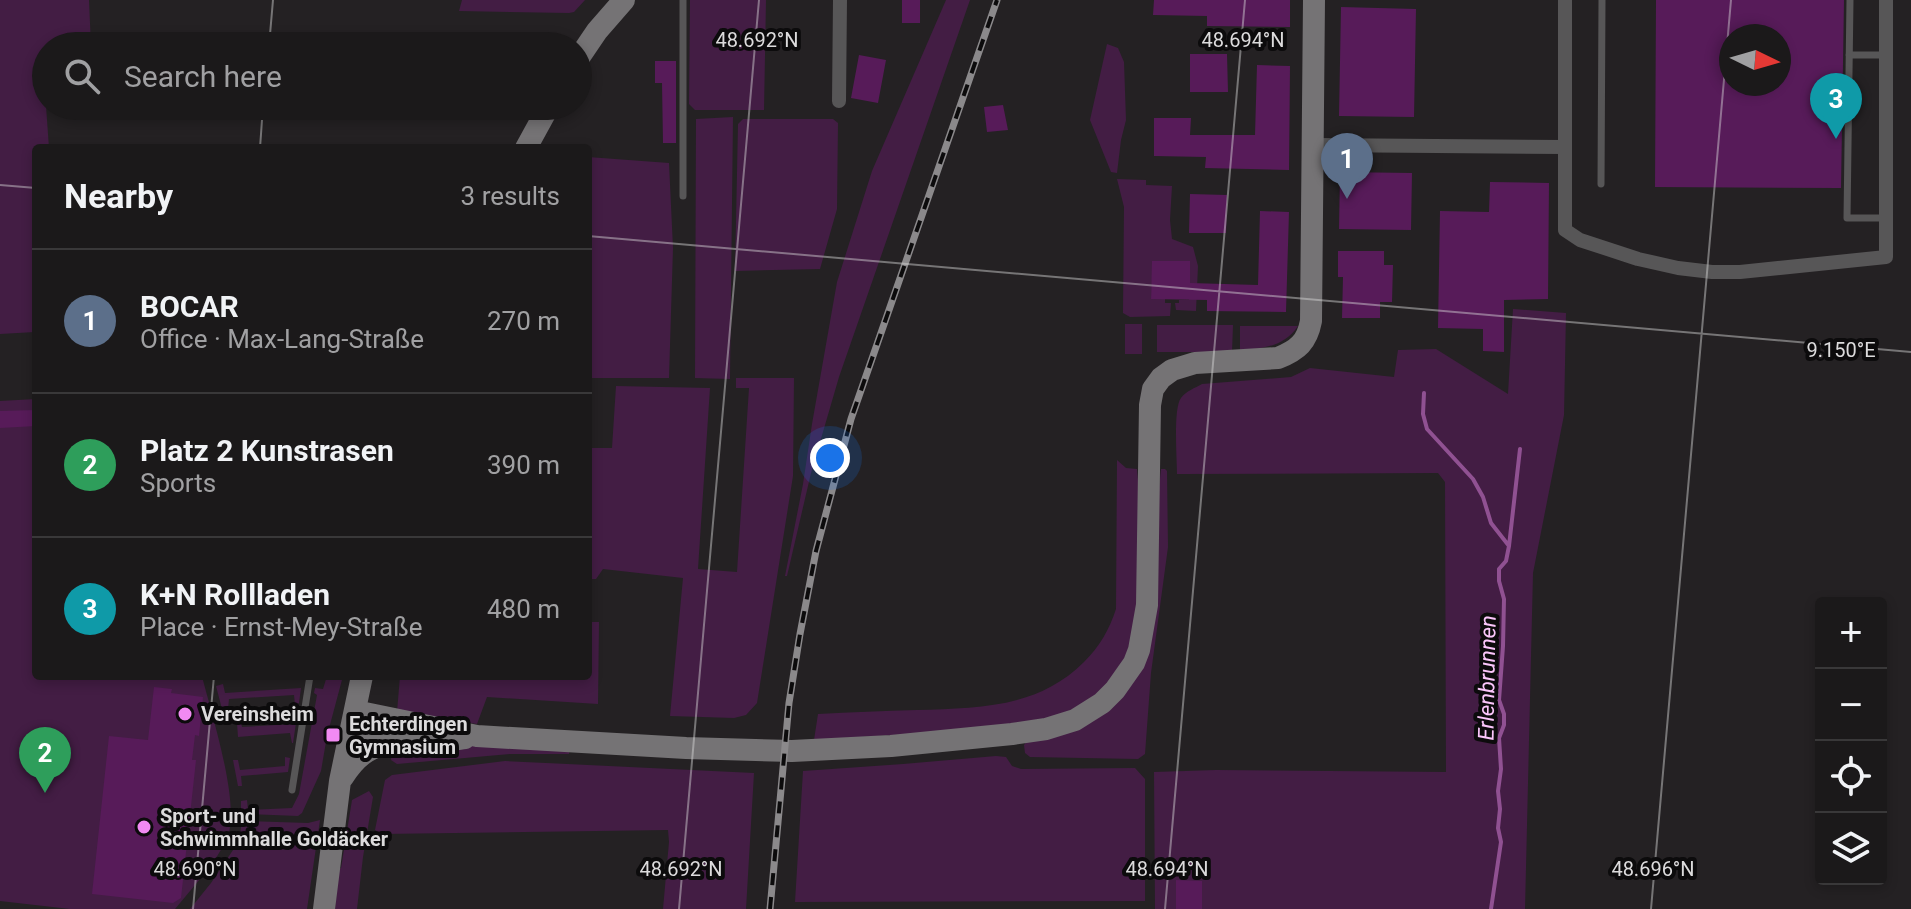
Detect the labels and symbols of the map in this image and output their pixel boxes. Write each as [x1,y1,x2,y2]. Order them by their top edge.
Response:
north arrow [1719,24,1791,96]
text: 48.692°N [715,28,799,52]
text: 48.694°N [1201,28,1285,52]
pin: 3 [1810,73,1862,139]
pin: 1 [1321,133,1373,199]
text: 9.150°E [1806,338,1876,362]
your location [810,438,850,478]
water label: Erlenbrunnen [1473,615,1501,741]
place label: Vereinsheim [201,702,314,726]
marker: Vereinsheim [176,705,194,723]
place label: Echterdingen Gymnasium [349,712,468,759]
marker: Echterdingen Gymnasium [324,726,342,744]
pin: 2 [19,727,71,793]
place label: Sport- und Schwimmhalle Goldäcker [160,804,389,851]
marker: Sport- und Schwimmhalle Goldäcker [135,818,153,836]
text: 48.690°N [153,857,237,881]
text: 48.692°N [639,857,723,881]
text: 48.694°N [1125,857,1209,881]
text: 48.696°N [1611,857,1695,881]

